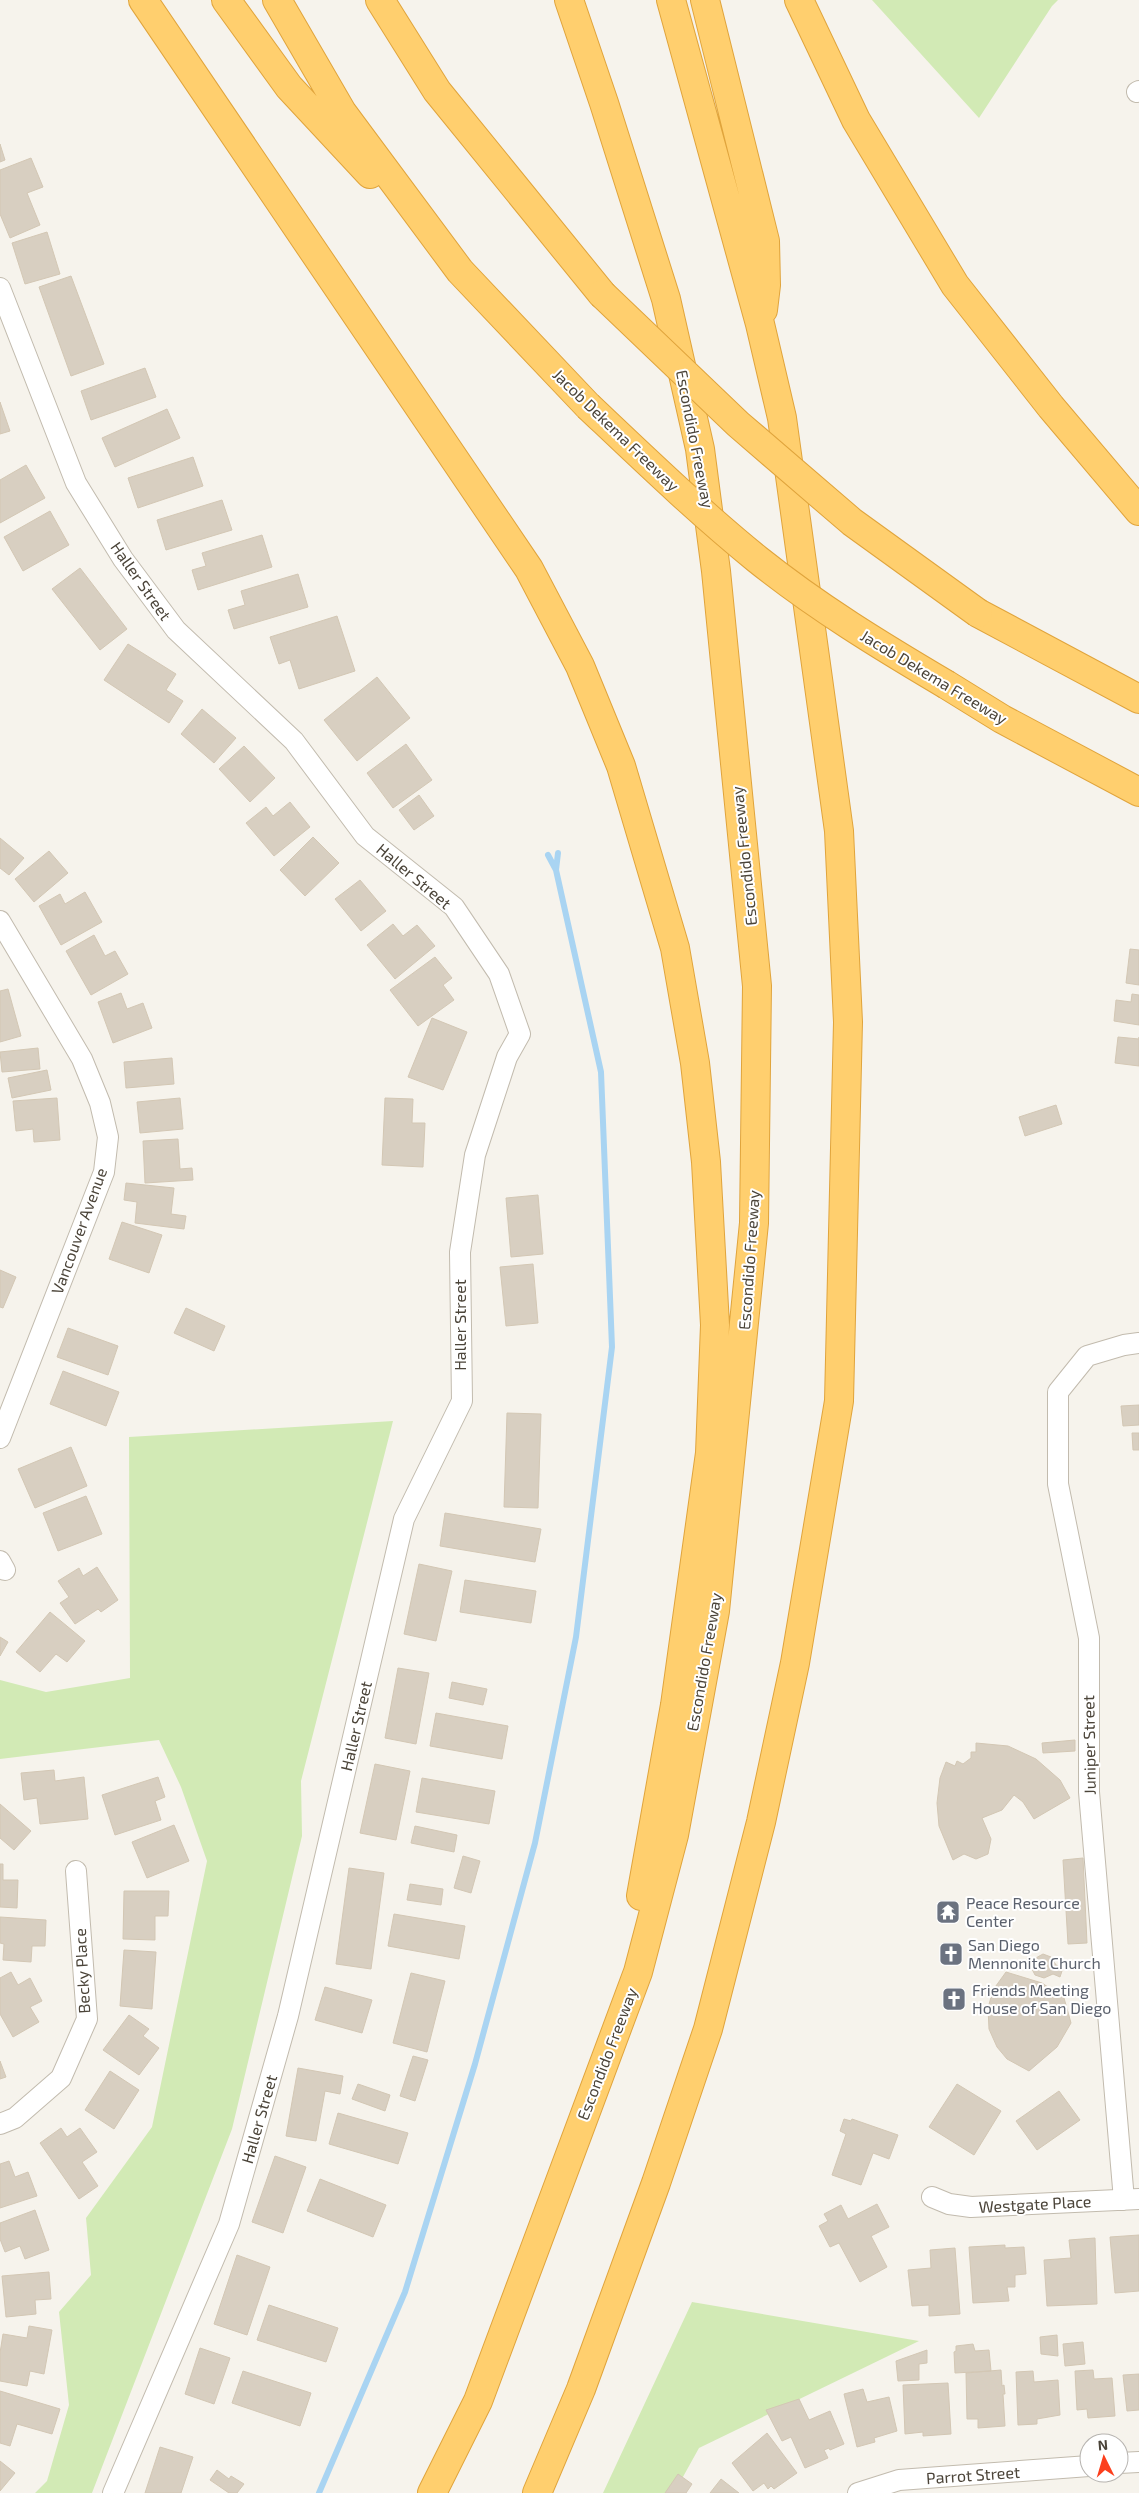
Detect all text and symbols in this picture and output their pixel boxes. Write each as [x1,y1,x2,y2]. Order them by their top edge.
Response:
street label: Jacob Dekema Freeway [549,364,684,495]
street label: Escondido Freeway [673,368,718,510]
street label: Haller Street [107,538,175,624]
street label: Jacob Dekema Freeway [857,625,1012,728]
street label: Escondido Freeway [727,785,760,927]
street label: Haller Street [373,839,456,912]
street label: Vancouver Avenue [47,1165,110,1297]
street label: Escondido Freeway [734,1189,763,1331]
street label: Haller Street [450,1279,469,1371]
street label: Escondido Freeway [682,1591,725,1733]
street label: Haller Street [336,1679,375,1773]
street label: Juniper Street [1078,1695,1099,1795]
place label: Peace Resource Center [966,1893,1080,1930]
temple icon: Peace Resource Center [935,1899,961,1925]
street label: Becky Place [70,1928,93,2014]
place label: San Diego Mennonite Church [968,1935,1101,1972]
church icon: San Diego Mennonite Church [938,1941,964,1967]
place label: Friends Meeting House of San Diego [972,1980,1111,2017]
street label: Escondido Freeway [573,1984,641,2123]
church icon: Friends Meeting House of San Diego [941,1986,967,2012]
street label: Haller Street [237,2072,280,2166]
street label: Westgate Place [978,2191,1092,2216]
north arrow [1079,2433,1129,2483]
text: N [1097,2436,1109,2453]
street label: Parrot Street [925,2462,1021,2487]

